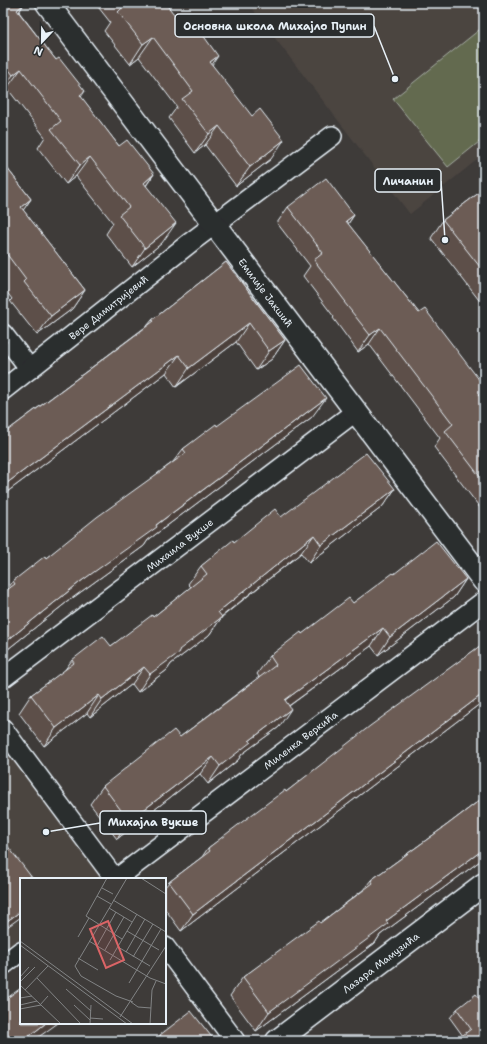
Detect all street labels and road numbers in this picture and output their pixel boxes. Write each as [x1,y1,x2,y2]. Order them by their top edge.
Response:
street label: Емилије Јакшић [235,256,296,330]
street label: Вере Димитријевић [66,272,151,343]
street label: Михаила Вукше [143,515,216,575]
street label: Миленка Веркића [261,708,341,772]
street label: Лазара Мамузића [340,929,422,996]

